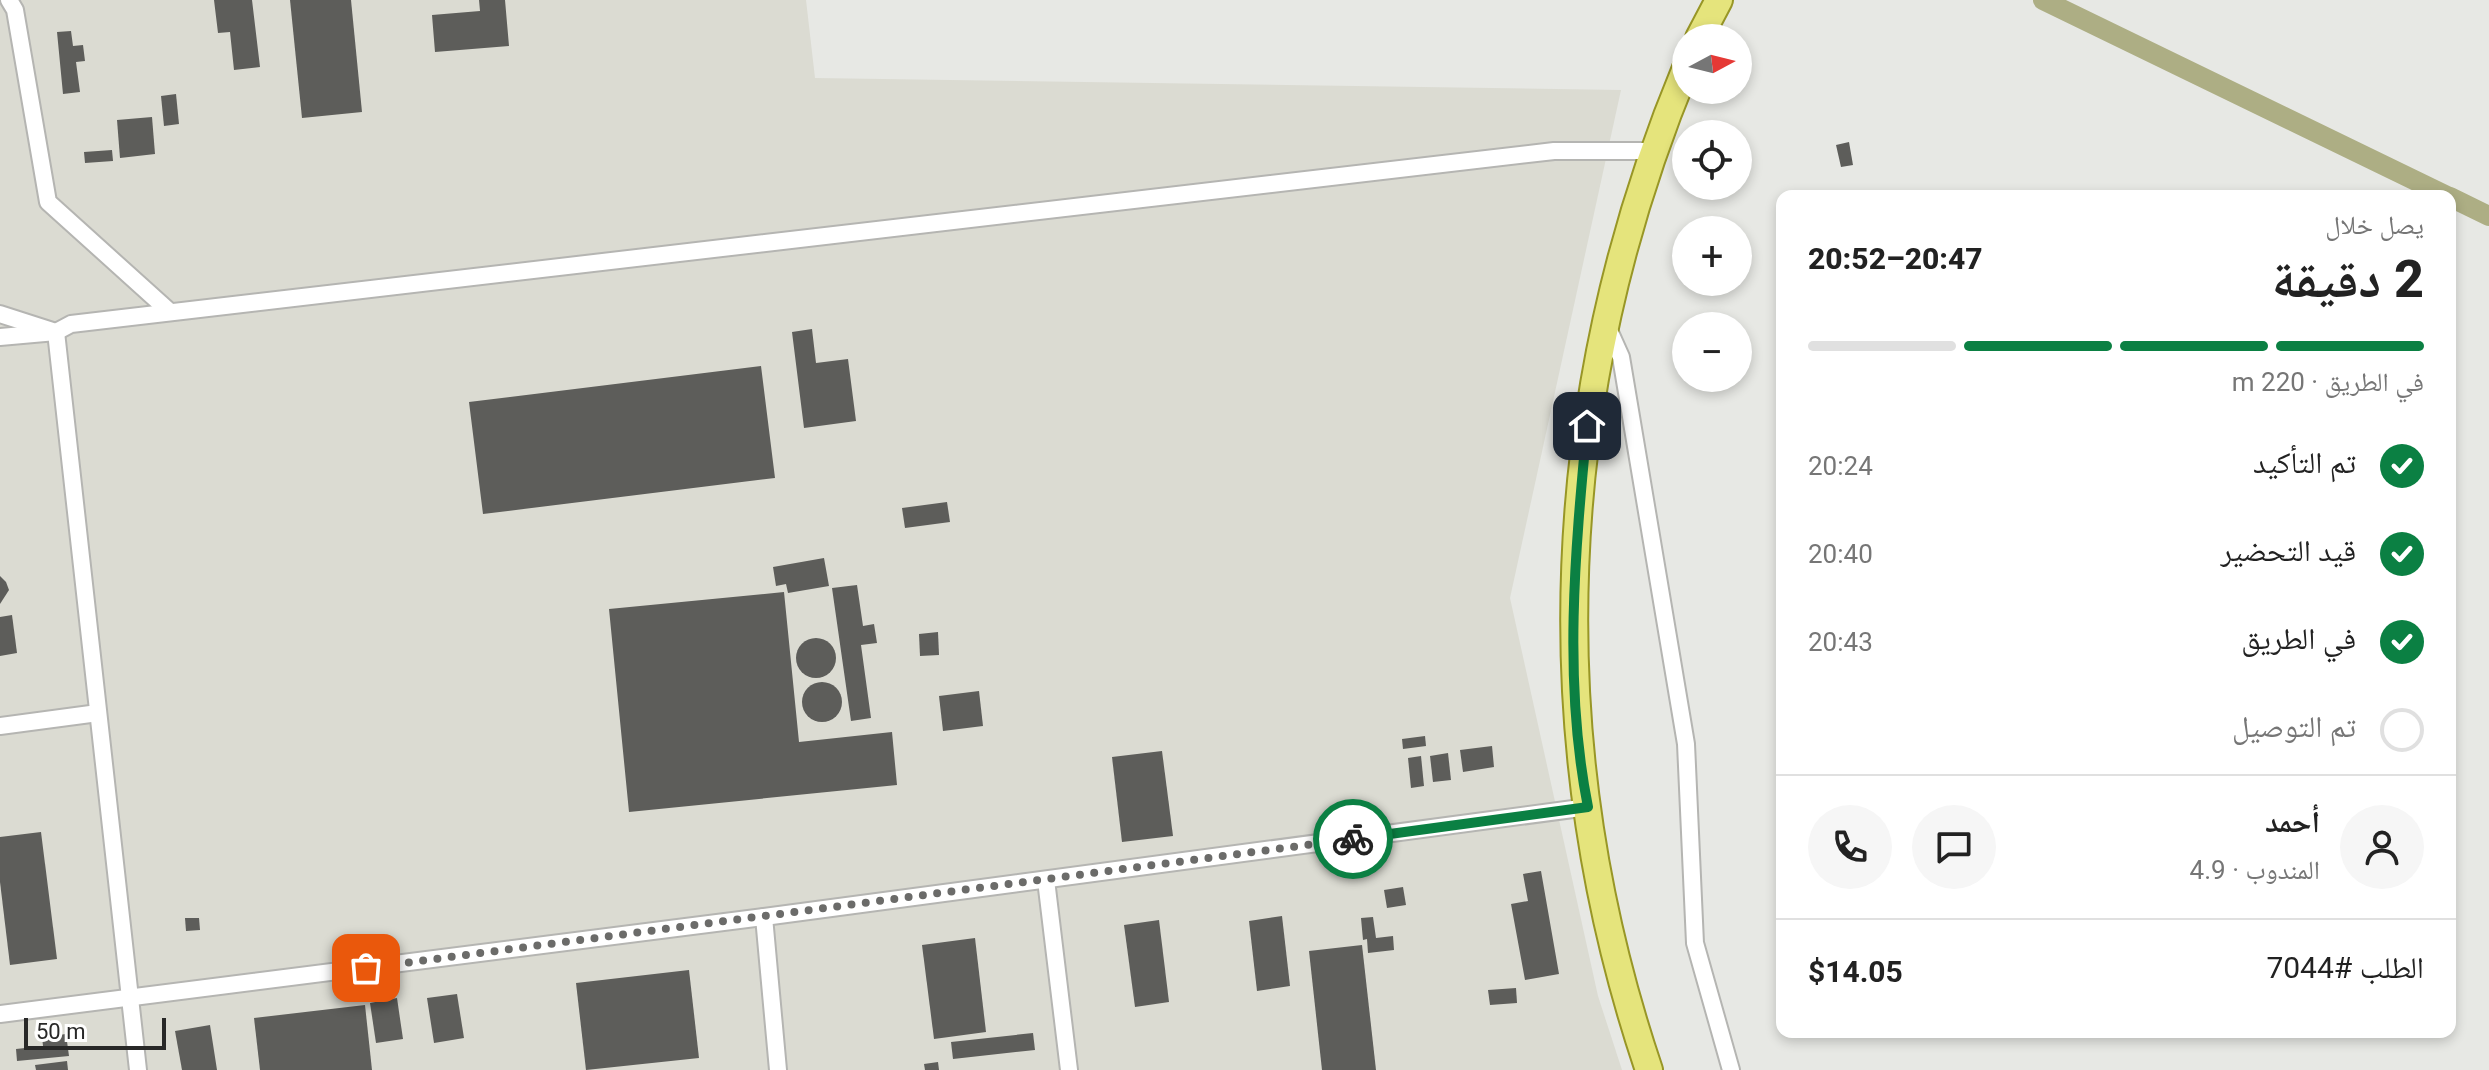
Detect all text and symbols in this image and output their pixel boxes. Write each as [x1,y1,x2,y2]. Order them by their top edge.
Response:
north arrow [1672,24,1752,104]
map controls [1672,24,1752,392]
button: locate [1672,120,1752,200]
text: يصل خلال [2325,210,2424,240]
button: + [1672,216,1752,296]
text: 20:47–20:52 [1808,241,1983,276]
text: 2 دقيقة [2272,249,2424,310]
button: − [1672,312,1752,392]
text: في الطريق · 220 m [2232,367,2424,397]
pin [1553,392,1621,460]
icon: home [1565,404,1609,448]
icon: check [2380,444,2424,488]
text: تم التأكيد [2253,445,2356,480]
text: 20:24 [1808,451,1873,481]
icon: check [2380,532,2424,576]
text: قيد التحضير [2220,533,2356,568]
text: 20:40 [1808,539,1873,569]
icon: check [2380,620,2424,664]
text: في الطريق [2241,621,2356,656]
text: 20:43 [1808,627,1873,657]
text: تم التوصيل [2232,709,2356,744]
courier [1313,799,1393,879]
text: أحمد [2265,804,2320,839]
button: phone [1808,805,1892,889]
button: chat [1912,805,1996,889]
button: person [2340,805,2424,889]
icon: bike [1331,817,1375,861]
text: المندوب · 4.9 [2190,855,2320,885]
pin [332,934,400,1002]
icon: bag [344,946,388,990]
text: الطلب #7044 [2266,950,2424,985]
text: $14.05 [1808,954,1903,989]
scale bar [24,1014,166,1050]
text: 50 m [36,1019,85,1044]

